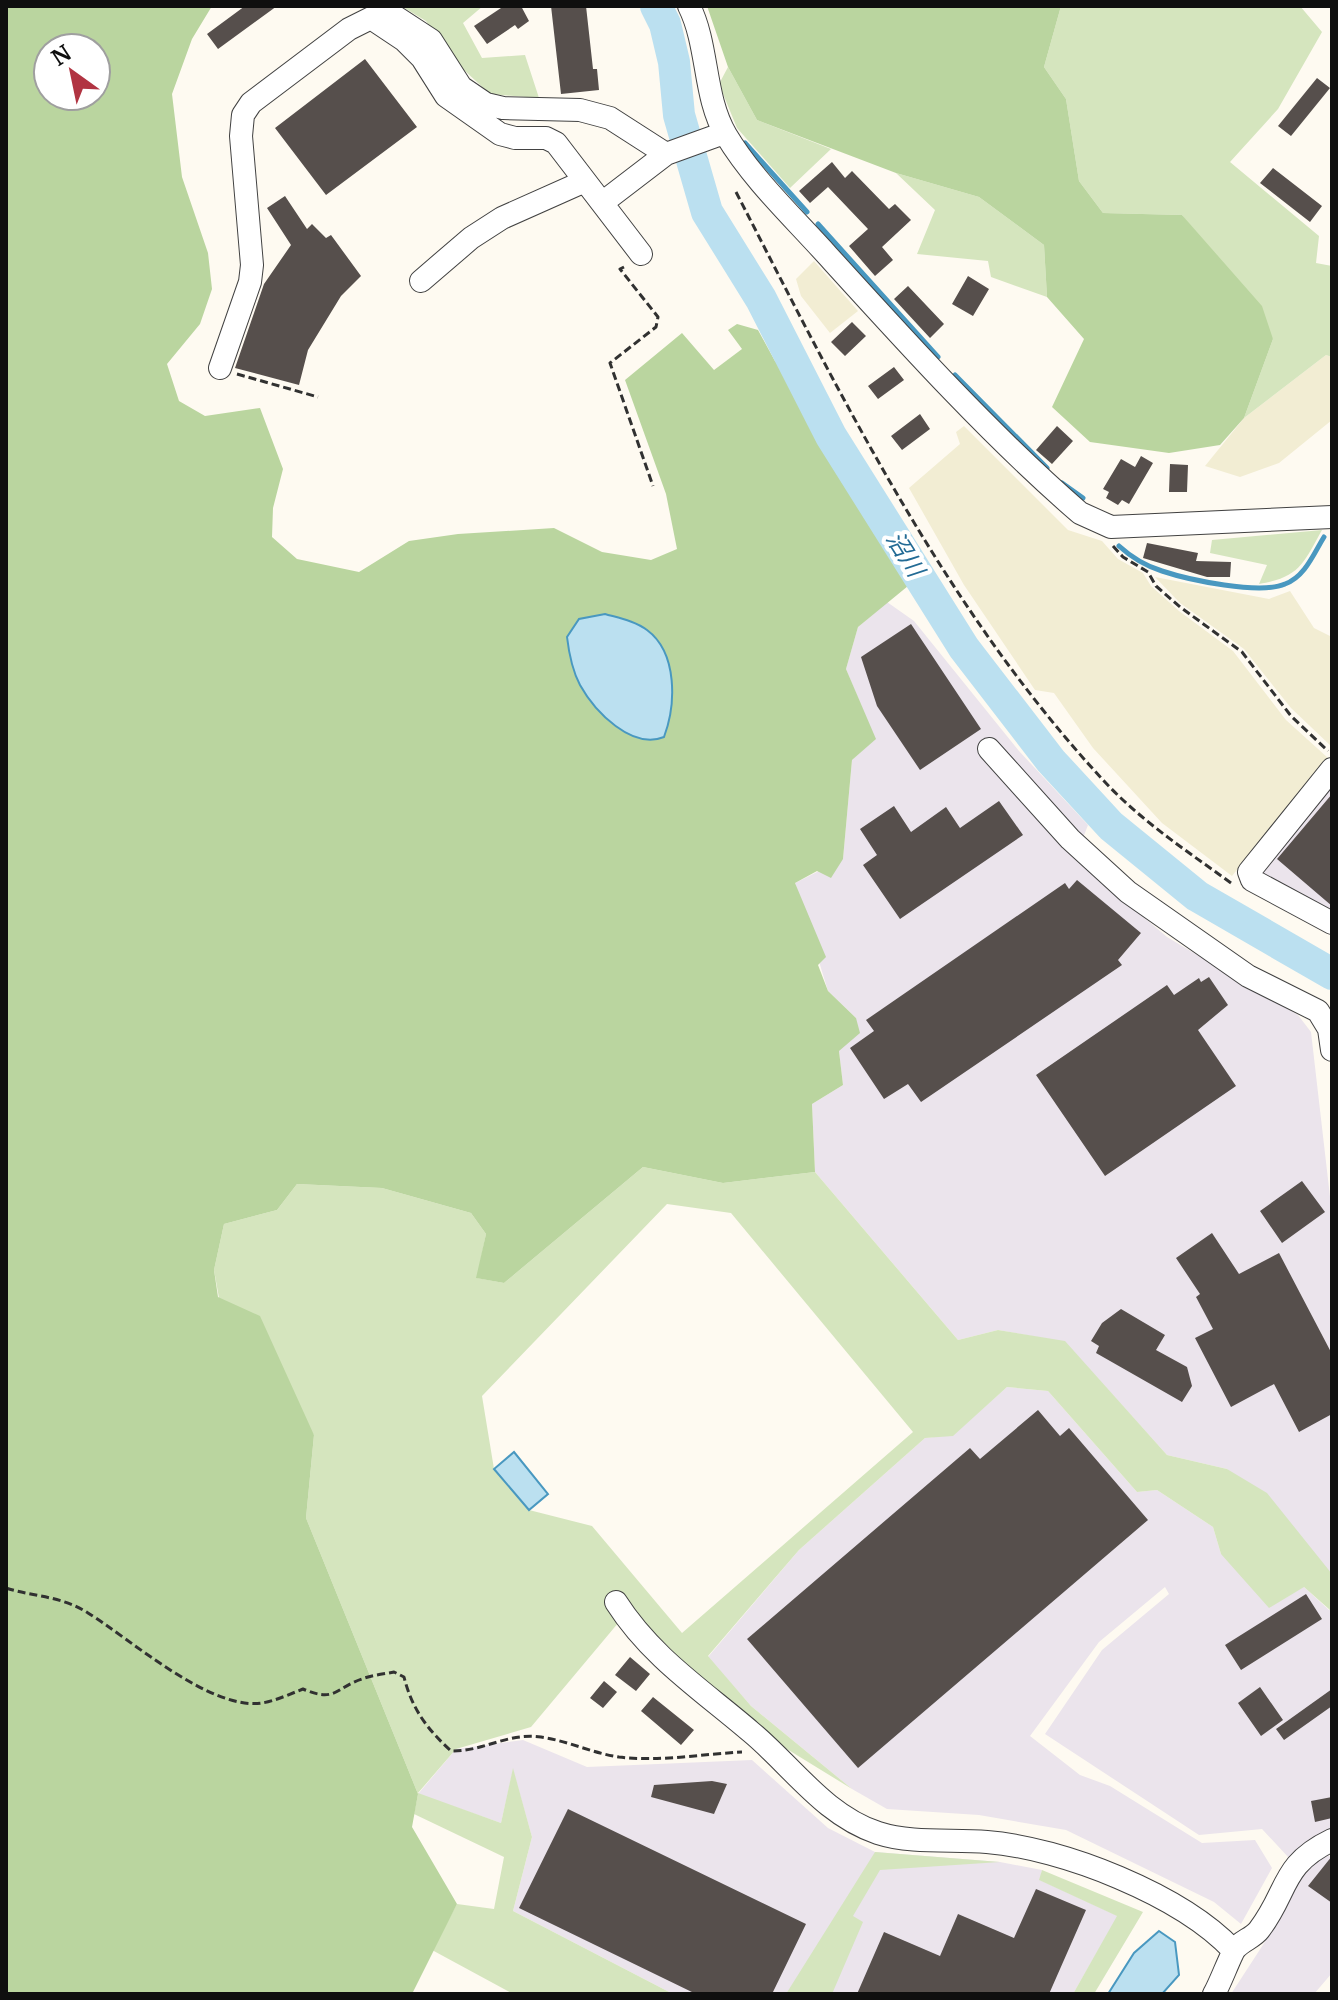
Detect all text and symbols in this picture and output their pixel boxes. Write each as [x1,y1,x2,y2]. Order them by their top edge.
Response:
north arrow [32,32,112,112]
text: N [46,38,77,72]
water label: 沼川 [880,525,933,585]

